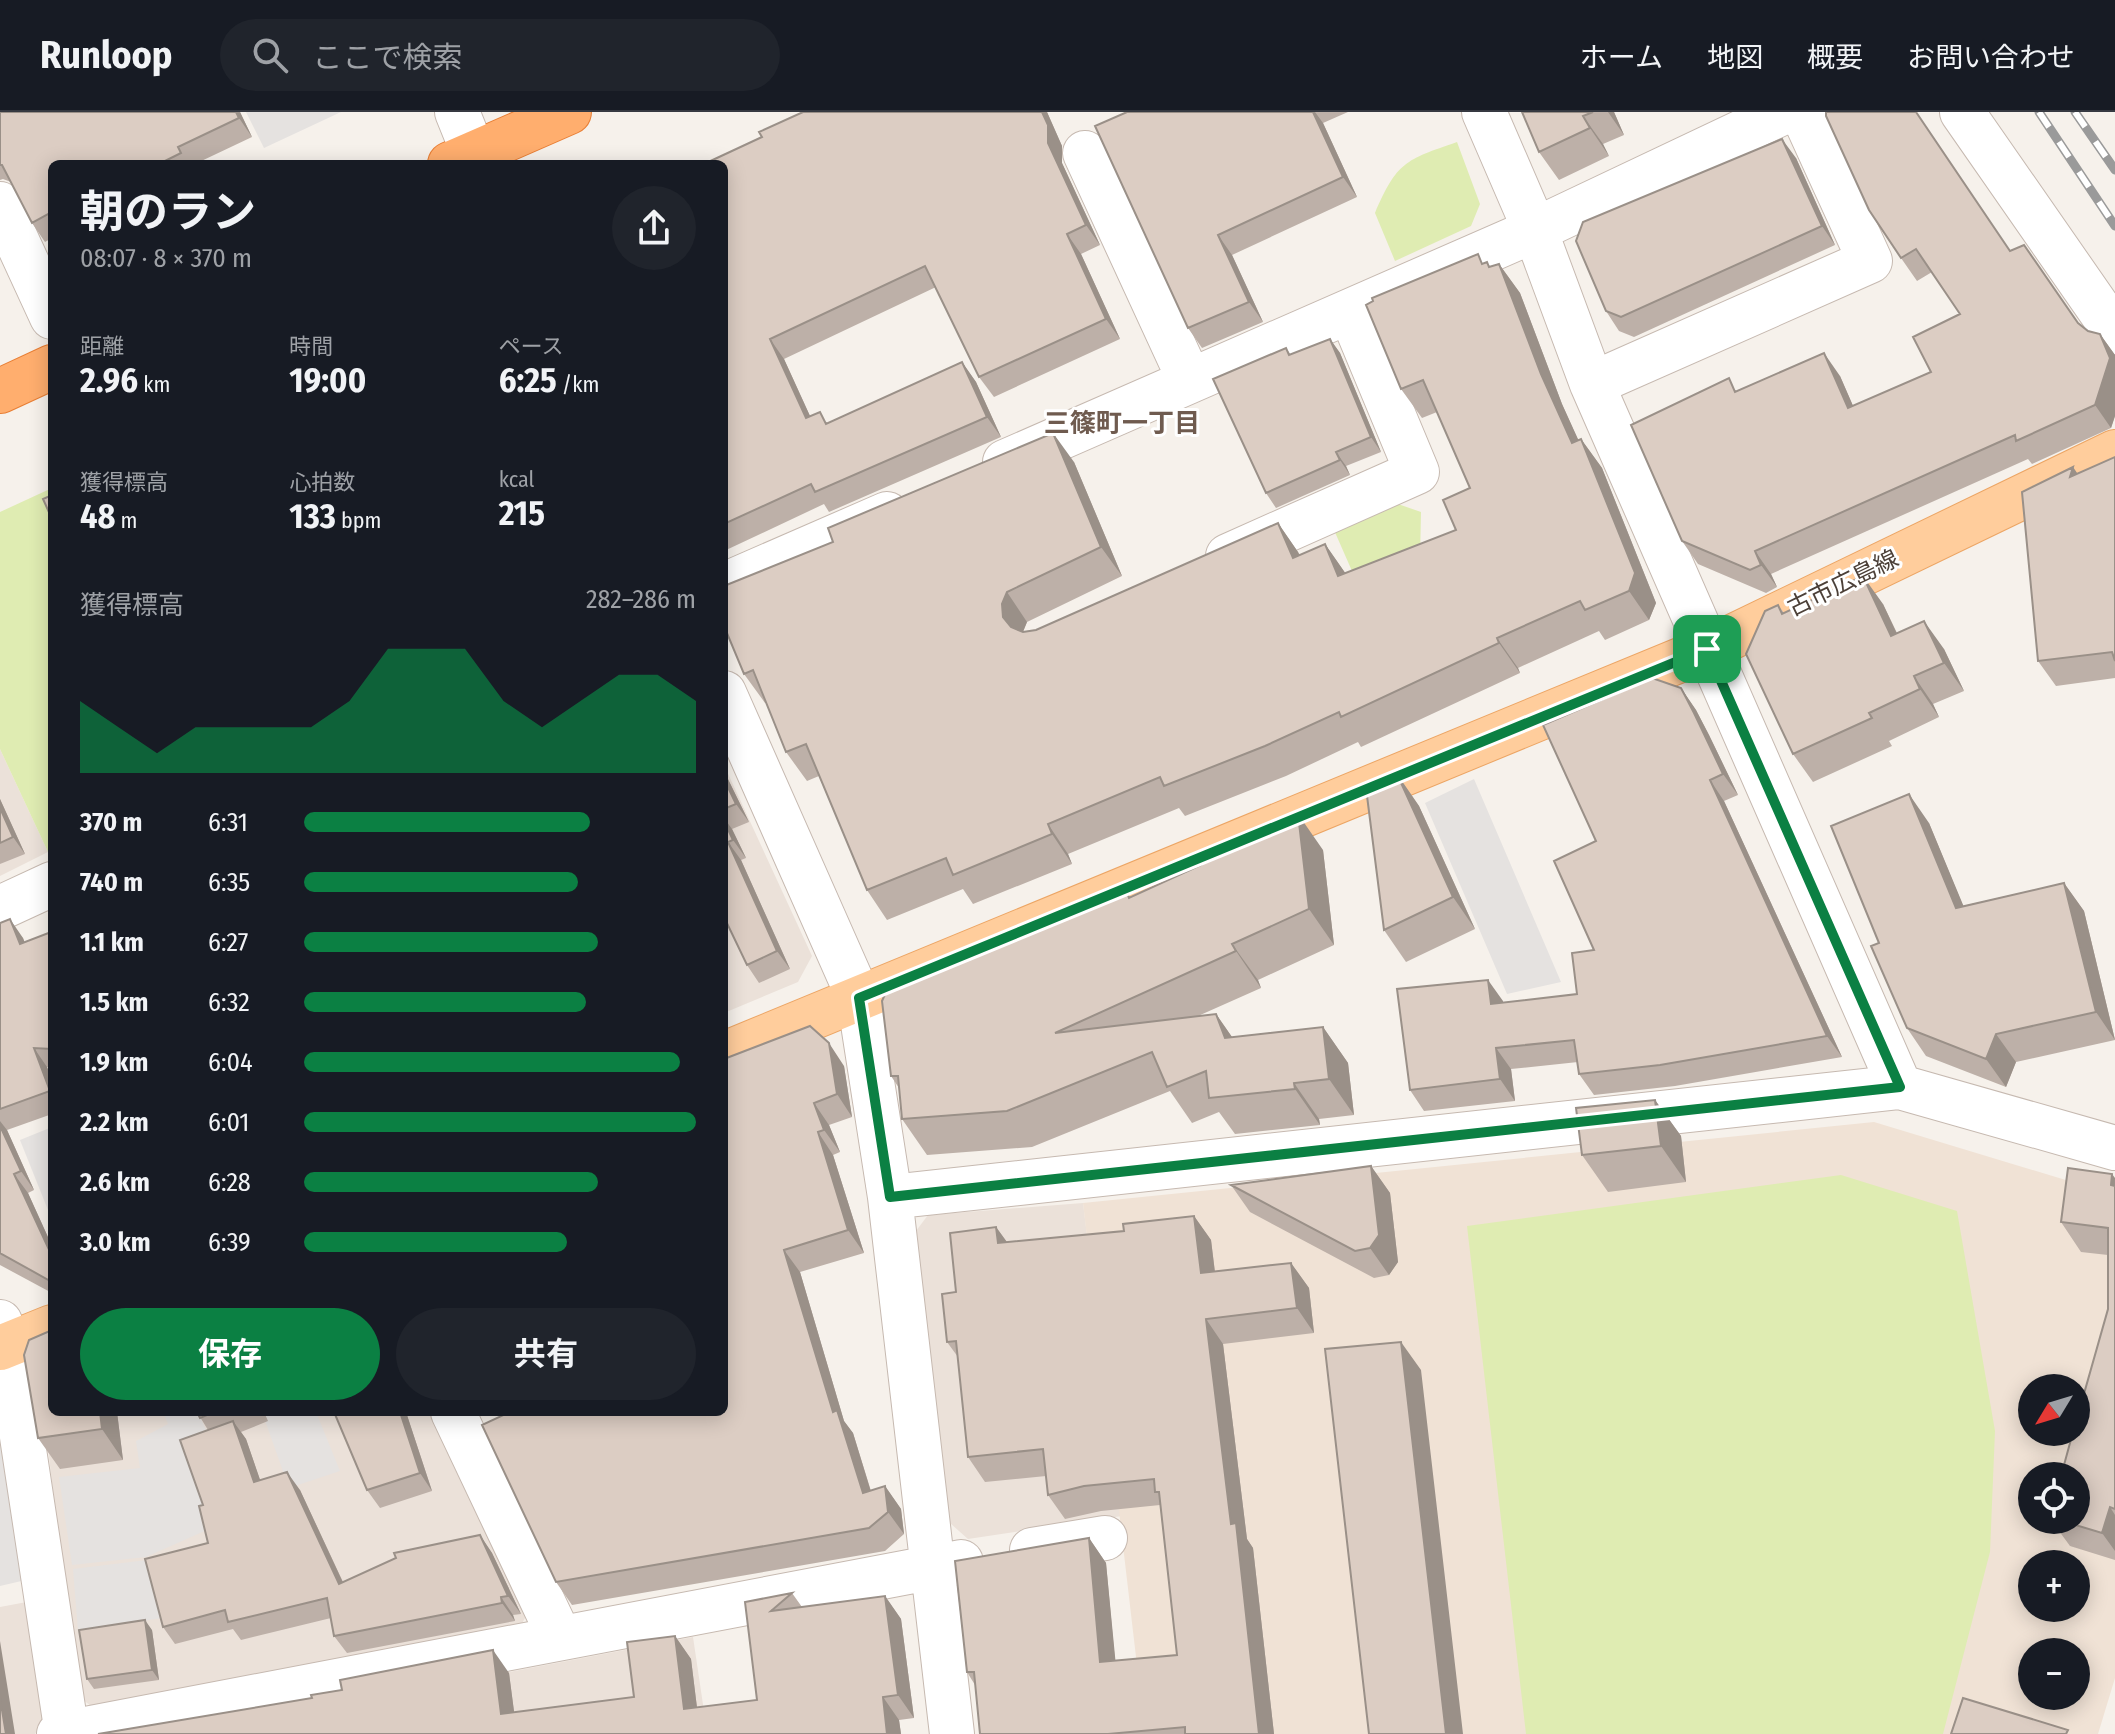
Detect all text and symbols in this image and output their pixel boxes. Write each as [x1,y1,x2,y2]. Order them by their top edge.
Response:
search box [220,19,780,91]
text: Runloop [40,32,172,78]
icon: search [248,33,292,77]
text: ここで検索 [312,40,462,76]
text: ホーム [1580,41,1663,74]
text: 地図 [1707,41,1763,74]
text: 概要 [1807,41,1863,74]
text: お問い合わせ [1907,41,2075,74]
text: 朝のラン [80,186,256,239]
button: share [612,186,696,270]
text: 08:07 · 8 × 370 m [80,243,252,274]
text: 距離 [80,333,124,360]
text: 時間 [289,333,333,360]
text: ペース [499,333,564,360]
text: 2.96 [80,360,138,401]
text: 19:00 [289,360,366,401]
text: 6:25 [499,360,557,401]
text: km [138,371,170,398]
text: /km [557,371,599,398]
district label: 三篠町一丁目 [1044,408,1200,439]
text: kcal [499,466,534,493]
text: 獲得標高 [80,469,168,496]
text: 心拍数 [289,469,355,496]
text: 215 [499,493,545,534]
text: 48 [80,496,115,537]
text: 133 [289,496,336,537]
text: m [115,507,138,534]
text: bpm [336,507,381,534]
street label: 古市広島線 [1783,544,1903,622]
text: 282–286 m [586,584,696,615]
text: 獲得標高 [80,590,184,621]
pin [1673,615,1741,683]
icon: arrive [1685,627,1729,671]
text: 370 m [80,807,142,838]
text: 6:31 [208,807,248,838]
text: 740 m [80,867,143,898]
text: 6:35 [208,867,250,898]
text: 1.1 km [80,927,144,958]
text: 6:27 [208,927,248,958]
text: 1.5 km [80,987,148,1018]
text: 6:32 [208,987,250,1018]
text: 1.9 km [80,1047,148,1078]
text: 6:04 [208,1047,253,1078]
text: 2.2 km [80,1107,149,1138]
text: 6:01 [208,1107,249,1138]
text: 2.6 km [80,1167,150,1198]
text: 6:28 [208,1167,251,1198]
text: 3.0 km [80,1227,151,1258]
text: 6:39 [208,1227,251,1258]
button: 保存 [80,1308,380,1400]
button: 共有 [396,1308,696,1400]
north arrow [2018,1374,2090,1446]
map controls [2018,1374,2090,1710]
button: locate [2018,1462,2090,1534]
button: + [2018,1550,2090,1622]
button: − [2018,1638,2090,1710]

